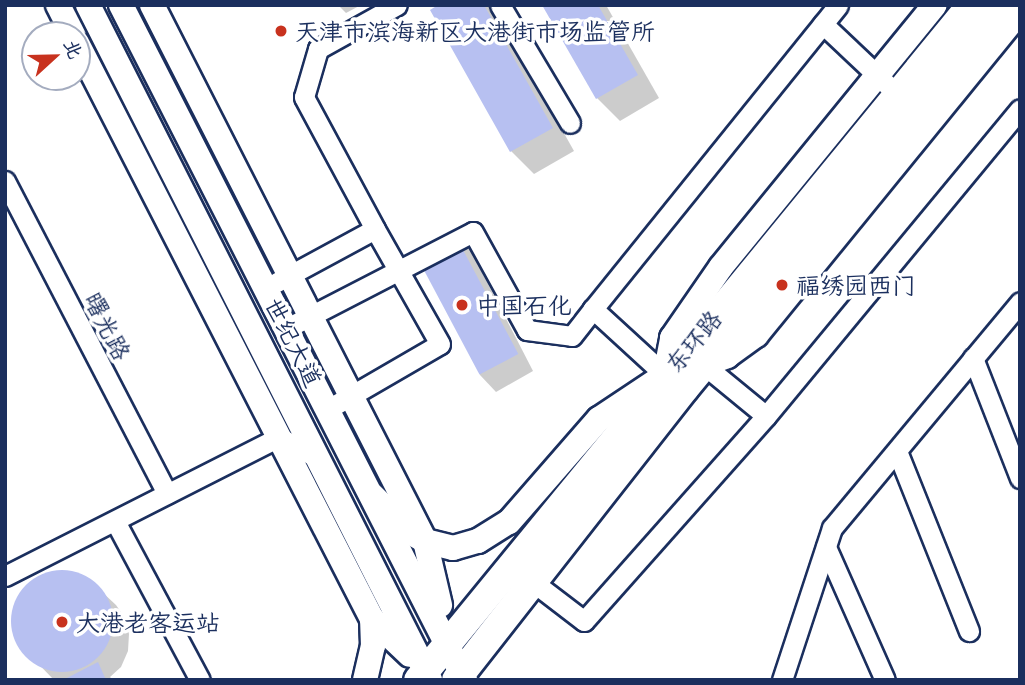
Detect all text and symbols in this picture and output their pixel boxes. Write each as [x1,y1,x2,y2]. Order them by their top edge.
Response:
place label: 天津市滨海新区大港街市场监管所 [295,17,655,45]
north arrow [21,21,91,91]
marker: 天津市滨海新区大港街市场监管所 [273,23,289,39]
text: 北 [59,35,89,62]
place label: 福绣园西门 [796,271,916,299]
marker: 福绣园西门 [774,277,790,293]
street label: 曙光路 [79,287,137,365]
place label: 中国石化 [476,291,572,319]
street label: 世纪大道 [259,293,329,391]
marker: 中国石化 [454,297,470,313]
street label: 东环路 [659,304,727,378]
place label: 大港老客运站 [76,608,220,636]
marker: 大港老客运站 [54,614,70,630]

